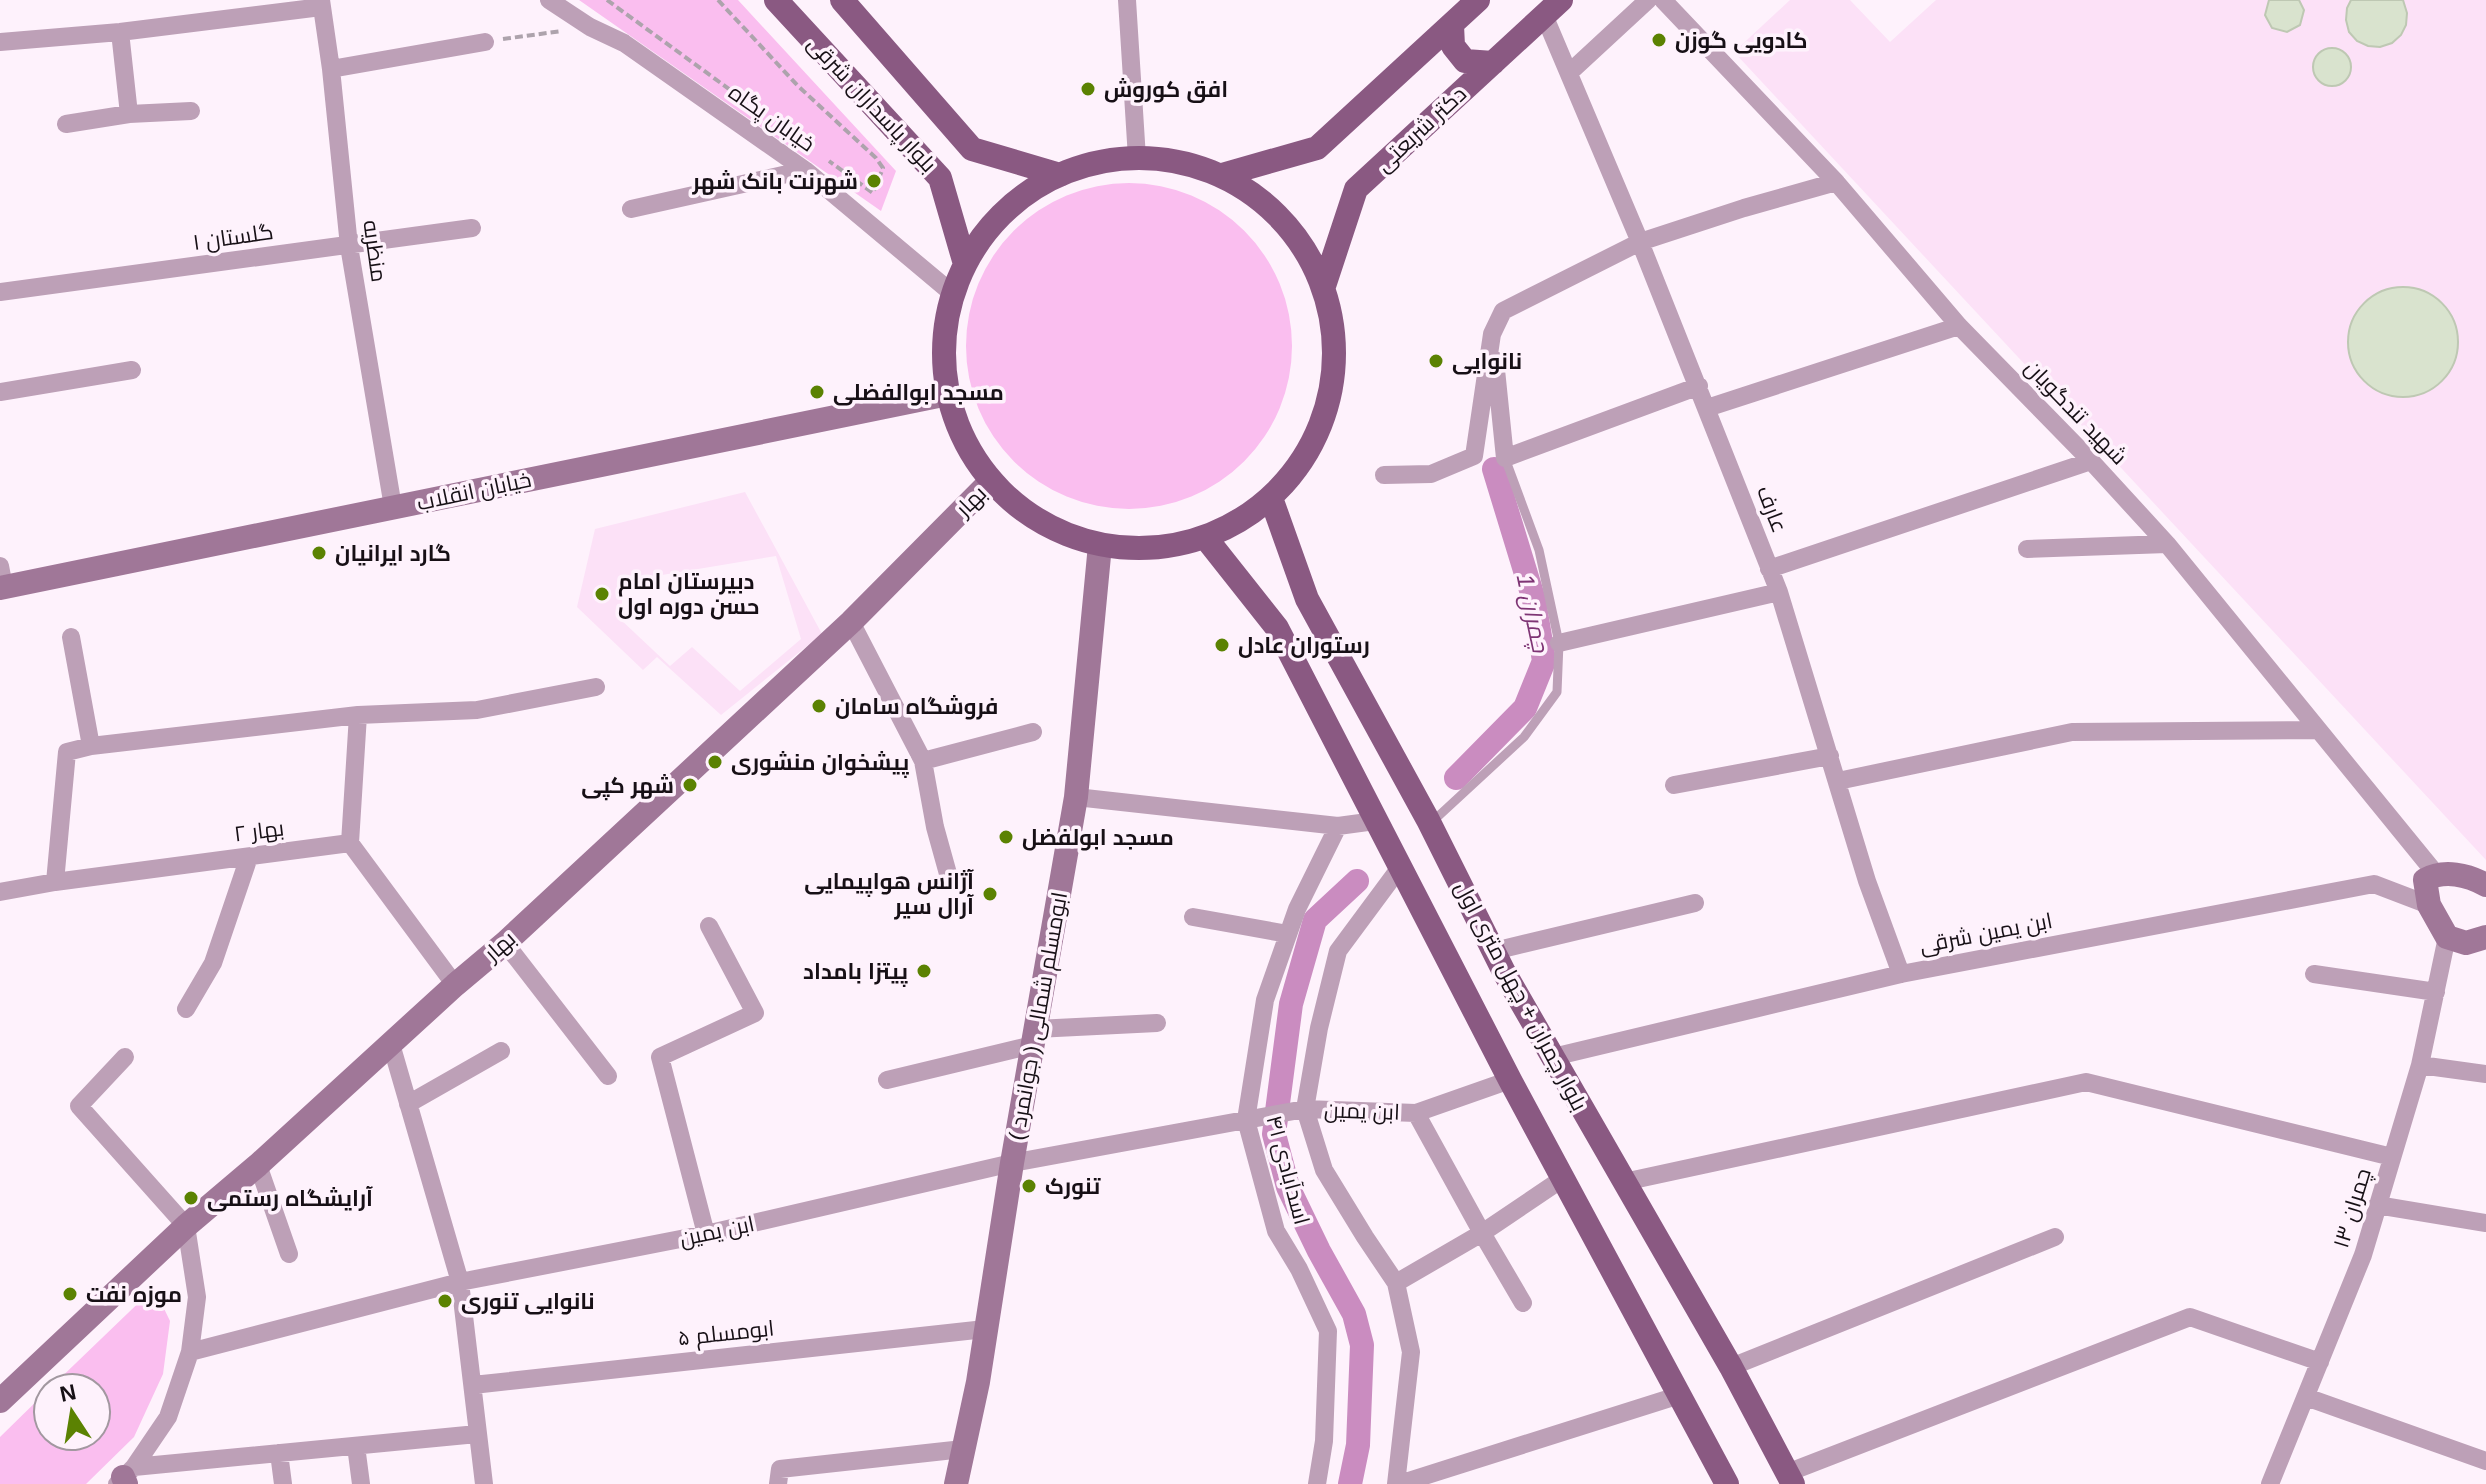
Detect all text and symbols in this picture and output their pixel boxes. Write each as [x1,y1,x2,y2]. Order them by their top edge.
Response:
place label: کادویی گوزن [1675,28,1807,54]
street label: بلوار پاسداران شرقی [801,31,941,179]
marker: کادویی گوزن [1650,31,1668,49]
place label: افق کوروش [1104,77,1228,103]
street label: خیابان پگاه [723,79,820,158]
marker: افق کوروش [1079,80,1097,98]
street label: دکتر شریعتی [1371,81,1472,178]
place label: شهرنت بانک شهر [691,169,858,195]
marker: شهرنت بانک شهر [865,172,883,190]
street label: منظریه [358,218,392,284]
street label: گلستان ۱ [191,219,275,255]
place label: نانوایی [1452,349,1522,375]
marker: نانوایی [1427,352,1445,370]
street label: شهید تندگویان [2019,354,2132,470]
place label: مسجد ابوالفضلی [833,380,1004,406]
marker: مسجد ابوالفضلی [808,383,826,401]
street label: خیابان انقلاب [415,467,533,515]
street label: بهار [949,481,992,524]
street label: عارف [1752,482,1792,536]
place label: گارد ایرانیان [335,541,451,567]
marker: گارد ایرانیان [310,544,328,562]
place label: دبیرستان امام حسن دوره اول [618,569,759,620]
water label: چمران 1 [1509,571,1555,657]
marker: دبیرستان امام حسن دوره اول [593,585,611,603]
place label: رستوران عادل [1238,633,1370,659]
marker: رستوران عادل [1213,636,1231,654]
place label: فروشگاه سامان [835,694,998,720]
marker: فروشگاه سامان [810,697,828,715]
place label: پیشخوان منشوری [731,750,909,778]
marker: پیشخوان منشوری [706,753,724,771]
place label: شهر کپی [581,773,674,801]
marker: شهر کپی [681,776,699,794]
street label: بهار ۲ [232,816,286,847]
place label: مسجد ابولفضل [1022,825,1174,851]
marker: مسجد ابولفضل [997,828,1015,846]
place label: آژانس هواپیمایی آرال سیر [804,869,974,920]
street label: بلوار چمران + چهل متری اول [1448,877,1592,1116]
marker: آژانس هواپیمایی آرال سیر [981,885,999,903]
street label: ابومسلم شمالی ( جوانمرد ) [1004,890,1075,1143]
street label: ابن یمین شرقی [1917,908,2055,959]
street label: بهار [478,926,521,968]
place label: پیتزا بامداد [803,959,908,987]
marker: پیتزا بامداد [915,962,933,980]
street label: ابن یمین [1324,1097,1400,1126]
street label: اسدآبادی ۴۱ [1261,1113,1315,1227]
street label: چمران ۱۳ [2328,1165,2378,1251]
place label: تنورک [1045,1174,1101,1200]
marker: تنورک [1020,1177,1038,1195]
place label: آرایشگاه رستمی [207,1186,373,1212]
marker: آرایشگاه رستمی [182,1189,200,1207]
street label: ابن یمین [677,1211,757,1252]
place label: موزه نفت [86,1282,182,1308]
marker: موزه نفت [61,1285,79,1303]
place label: نانوایی تنوری [461,1289,595,1315]
marker: نانوایی تنوری [436,1292,454,1310]
street label: ابومسلم ۵ [676,1316,776,1353]
north arrow [32,1372,112,1452]
text: N [58,1379,78,1407]

